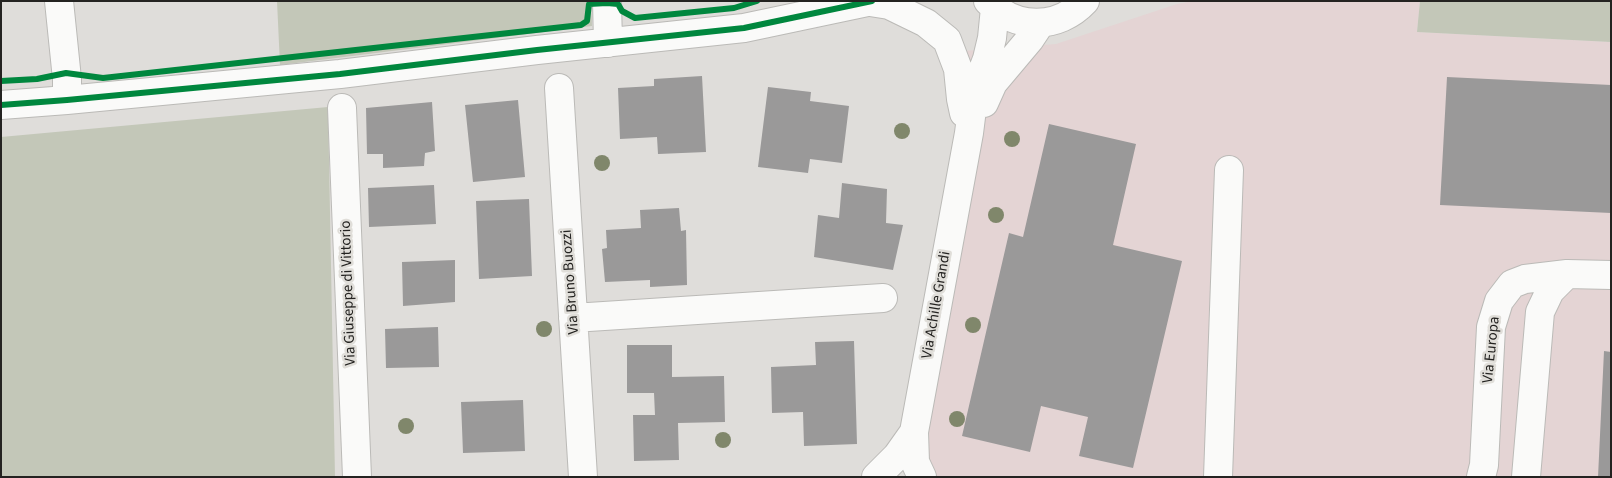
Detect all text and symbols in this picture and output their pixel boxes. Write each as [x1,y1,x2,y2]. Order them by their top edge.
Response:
street label: Via Giuseppe di Vittorio [337,220,361,366]
street label: Via Bruno Buozzi [558,229,584,335]
street label: Via Achille Grandi [919,250,955,360]
street label: Via Europa [1480,316,1504,384]

